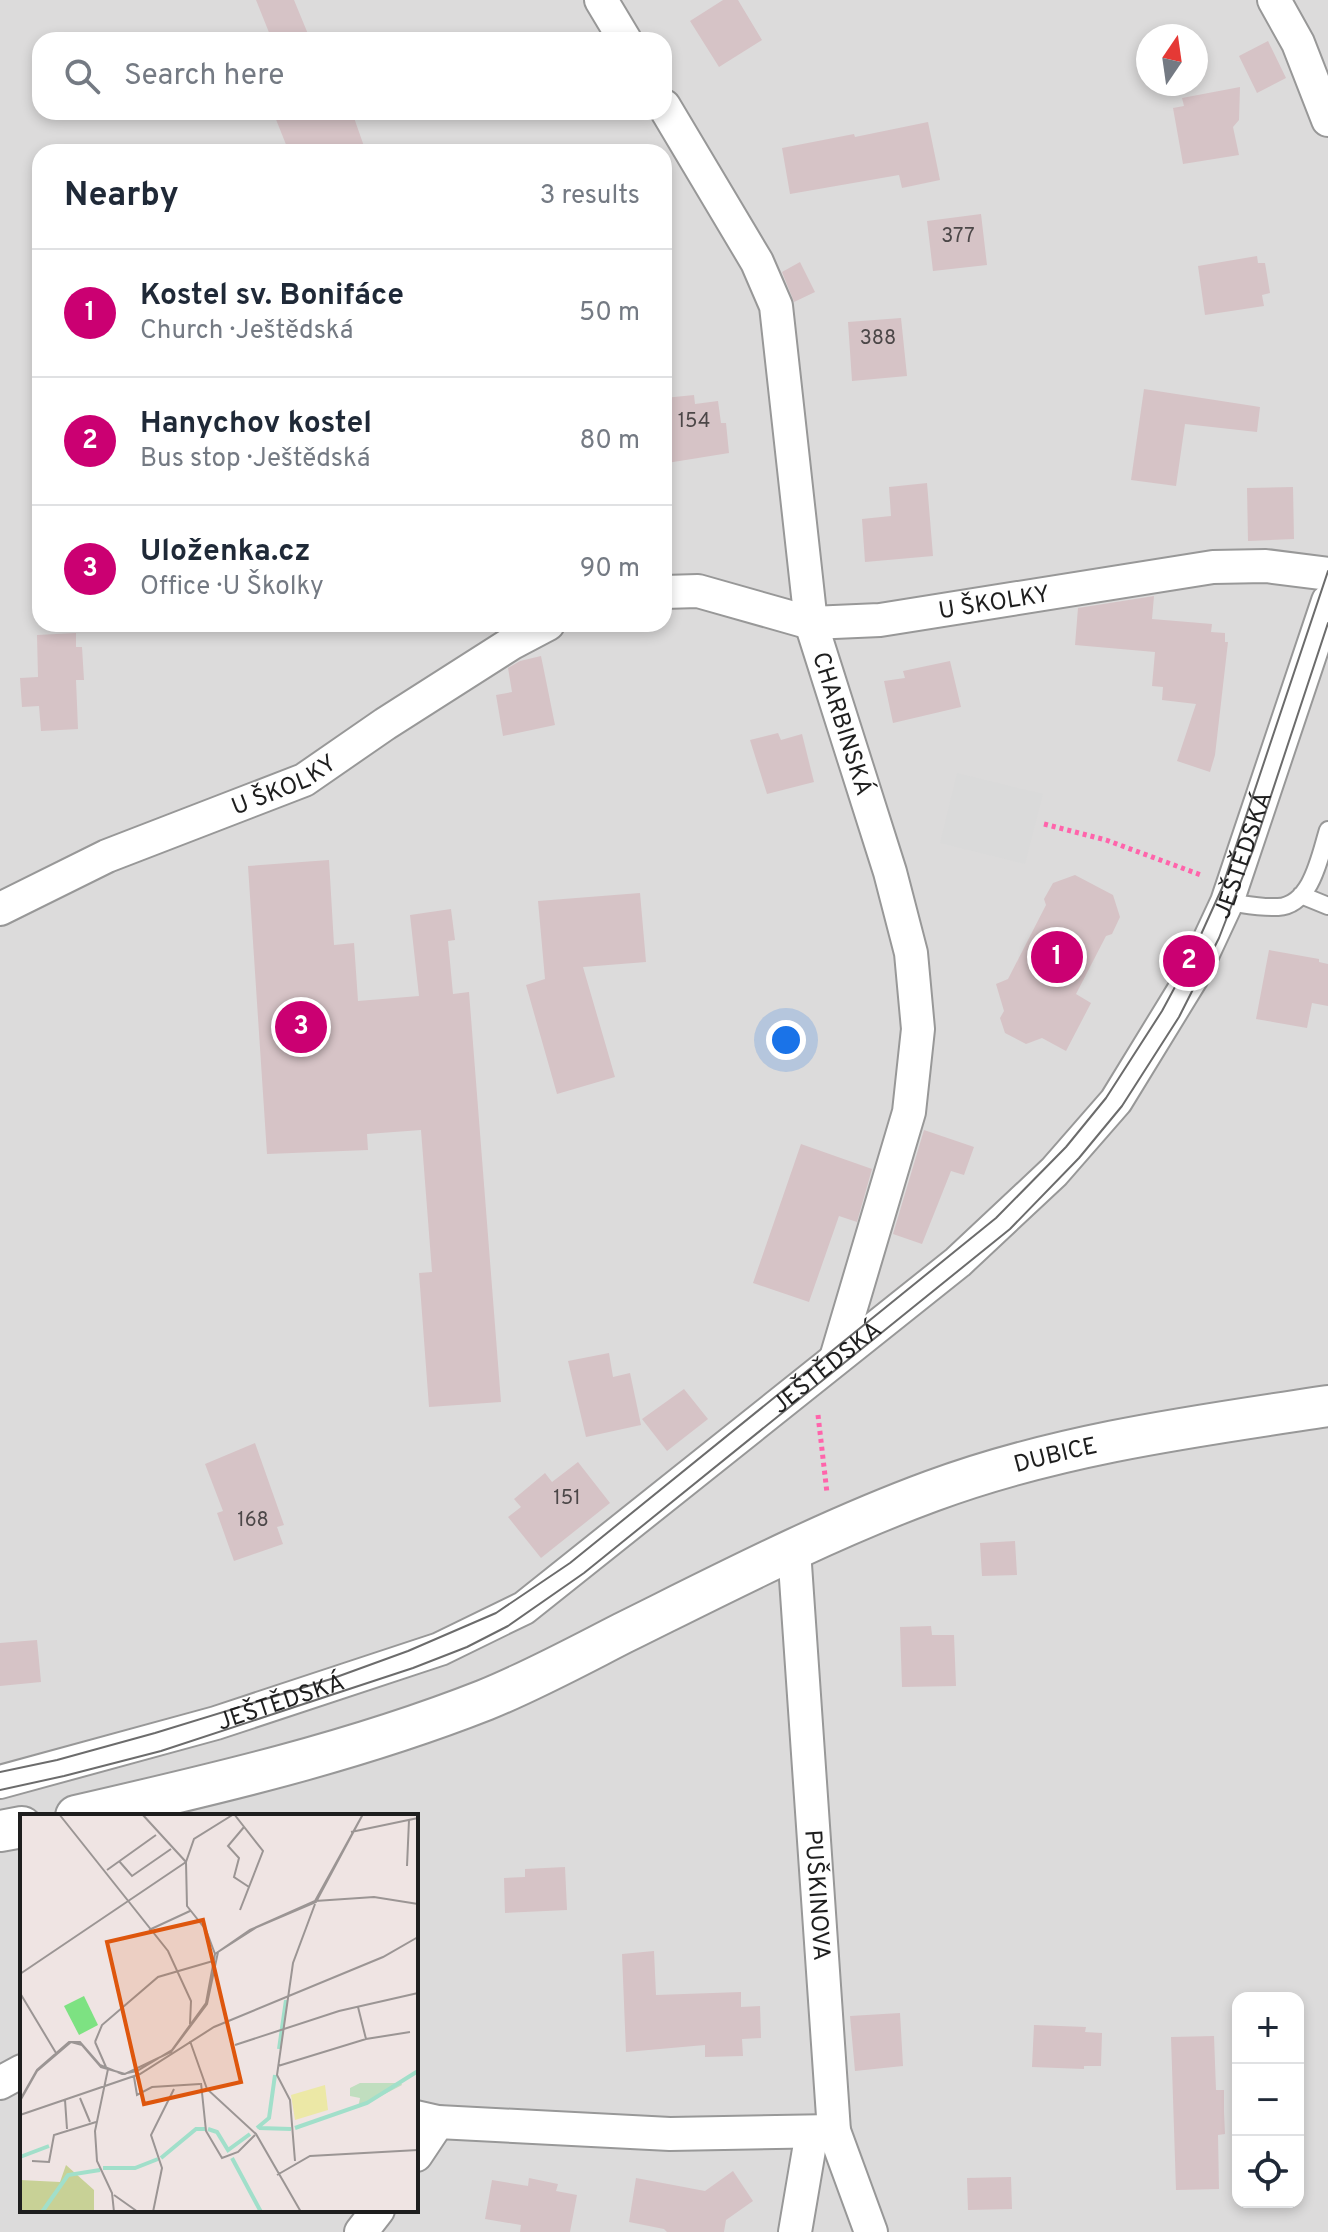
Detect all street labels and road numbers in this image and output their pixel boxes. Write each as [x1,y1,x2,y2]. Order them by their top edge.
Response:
street label: U ŠKOLKY [937,580,1052,627]
street label: CHARBINSKÁ [804,649,880,800]
street label: U ŠKOLKY [228,749,343,823]
street label: JEŠTĚDSKÁ [1208,788,1280,924]
street label: JEŠTĚDSKÁ [767,1314,889,1421]
street label: DUBICE [1011,1432,1100,1481]
street label: JEŠTĚDSKÁ [214,1667,349,1739]
street label: PUŠKINOVA [796,1829,835,1962]

